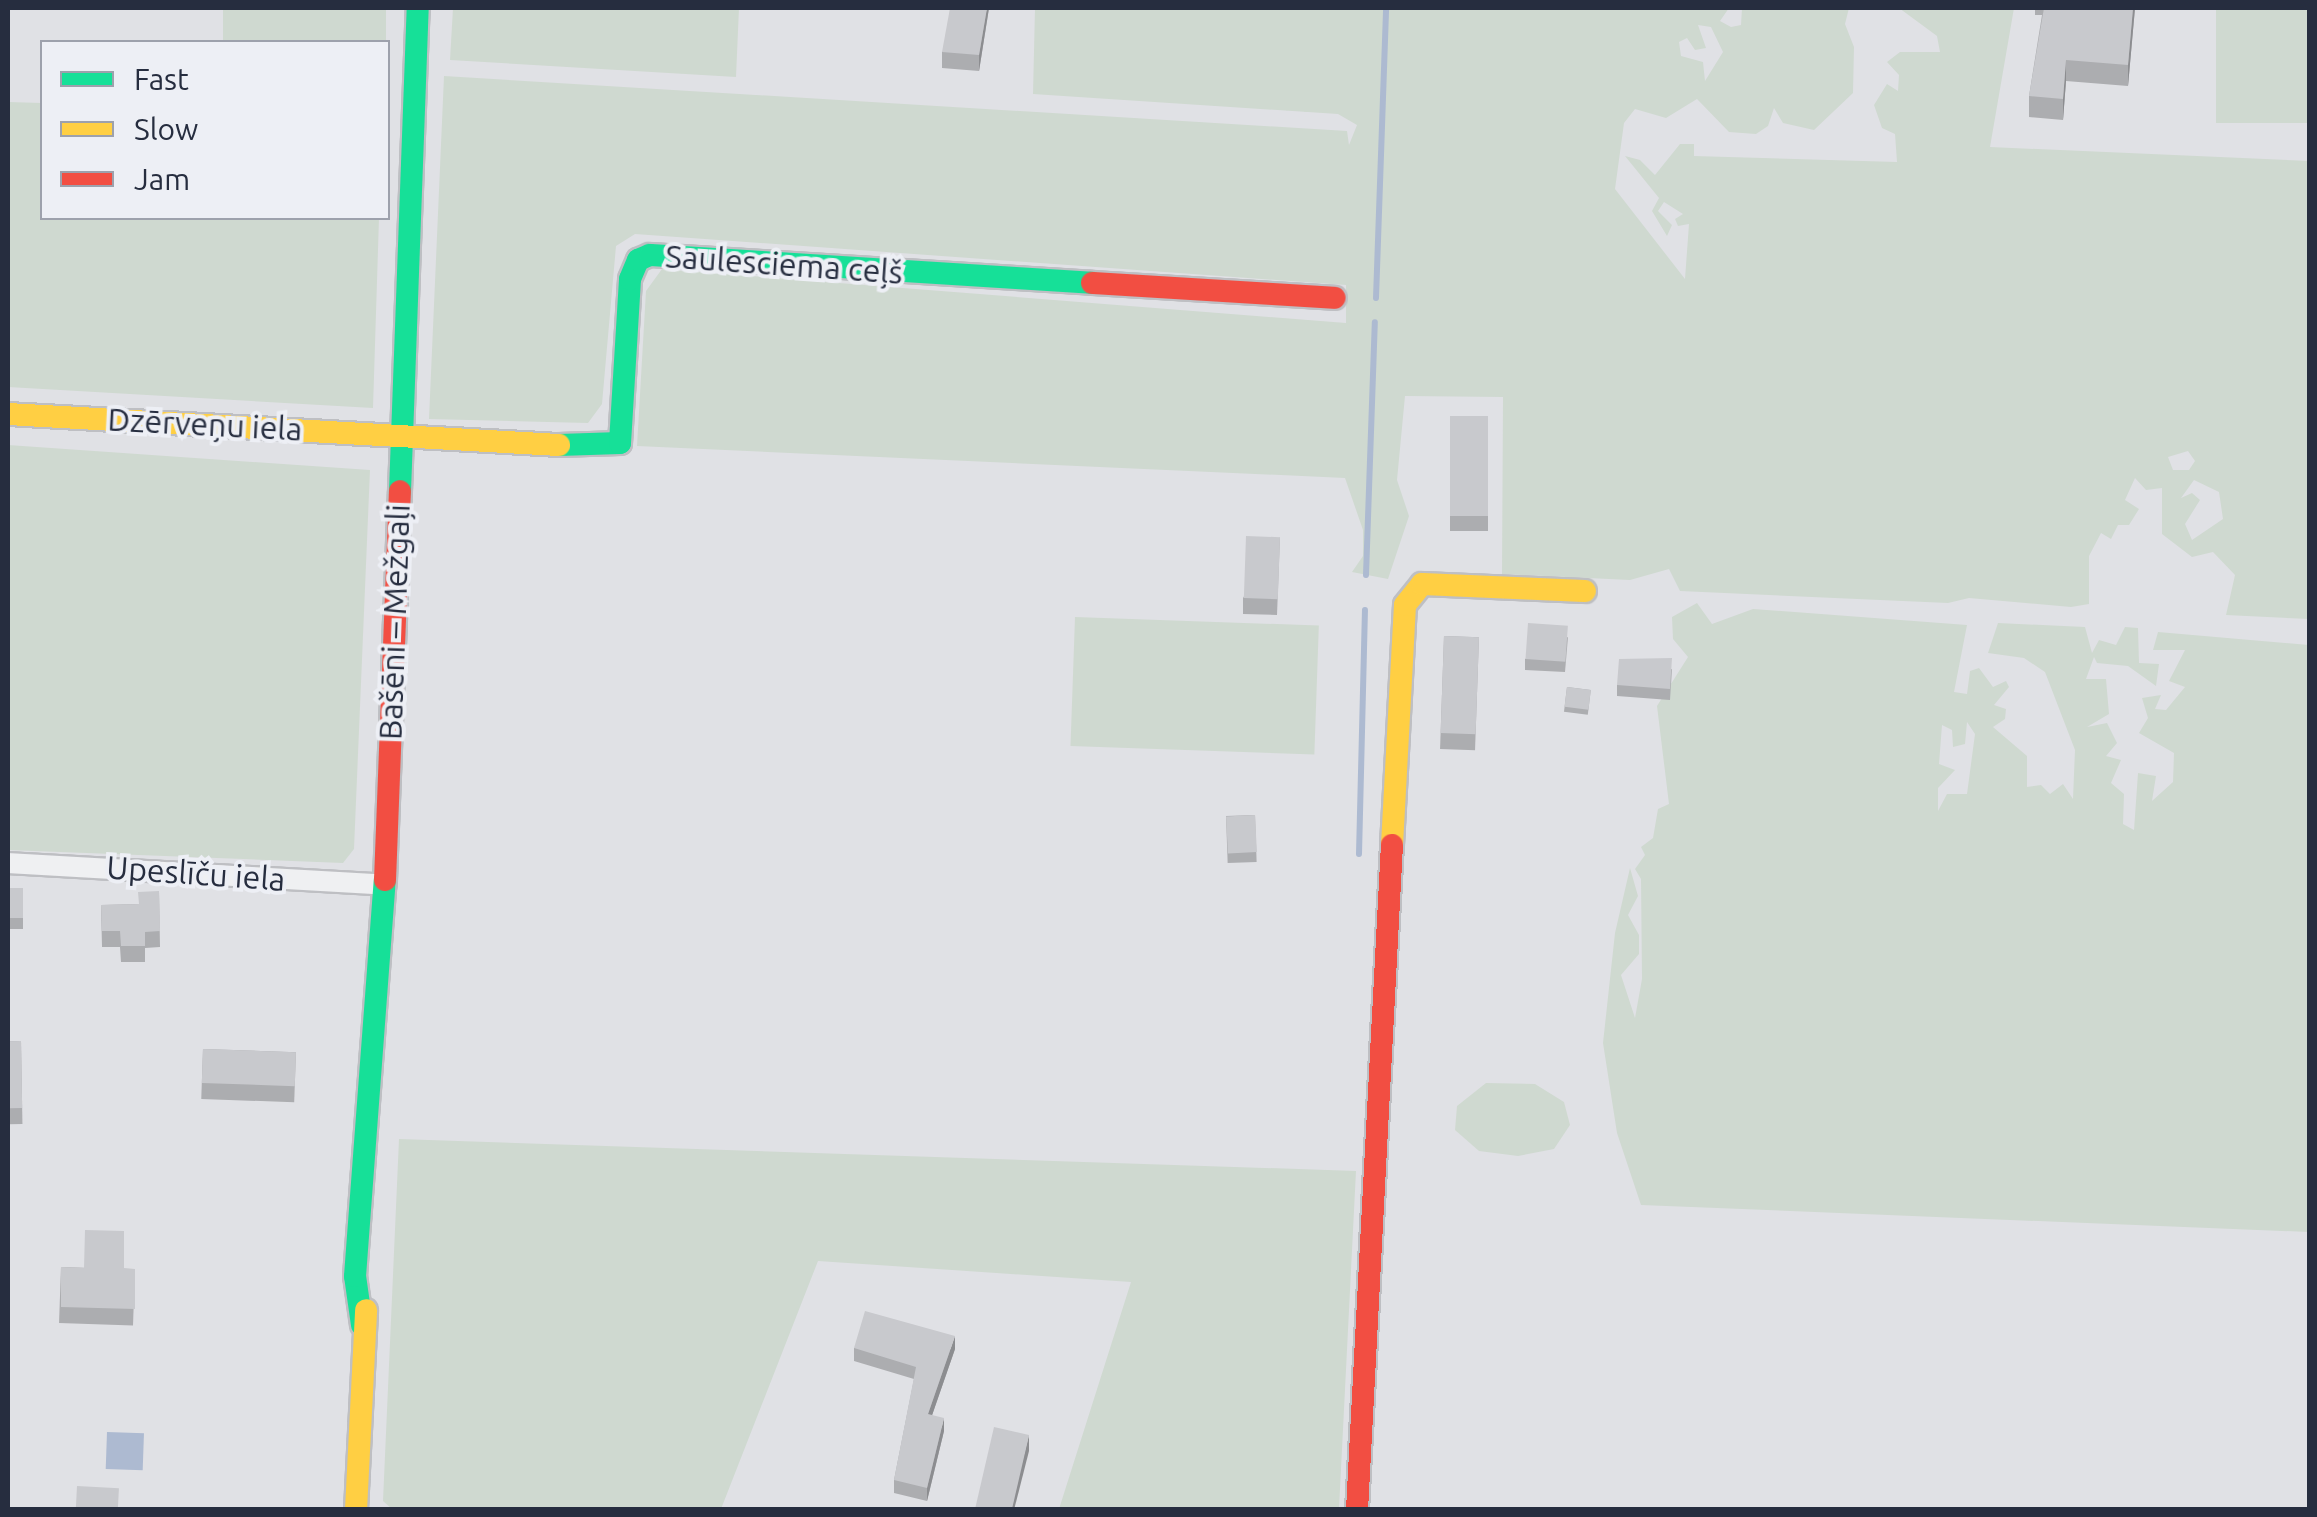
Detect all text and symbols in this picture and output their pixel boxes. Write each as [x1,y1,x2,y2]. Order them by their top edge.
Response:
legend [40,40,390,220]
text: Fast [134,62,189,96]
text: Slow [134,112,198,146]
text: Jam [134,162,190,196]
street label: Saulesciema ceļš [664,237,904,291]
street label: Dzērveņu iela [107,400,303,448]
street label: Bašēni – Mežgaļi [371,504,417,740]
street label: Upeslīču iela [105,848,287,898]

